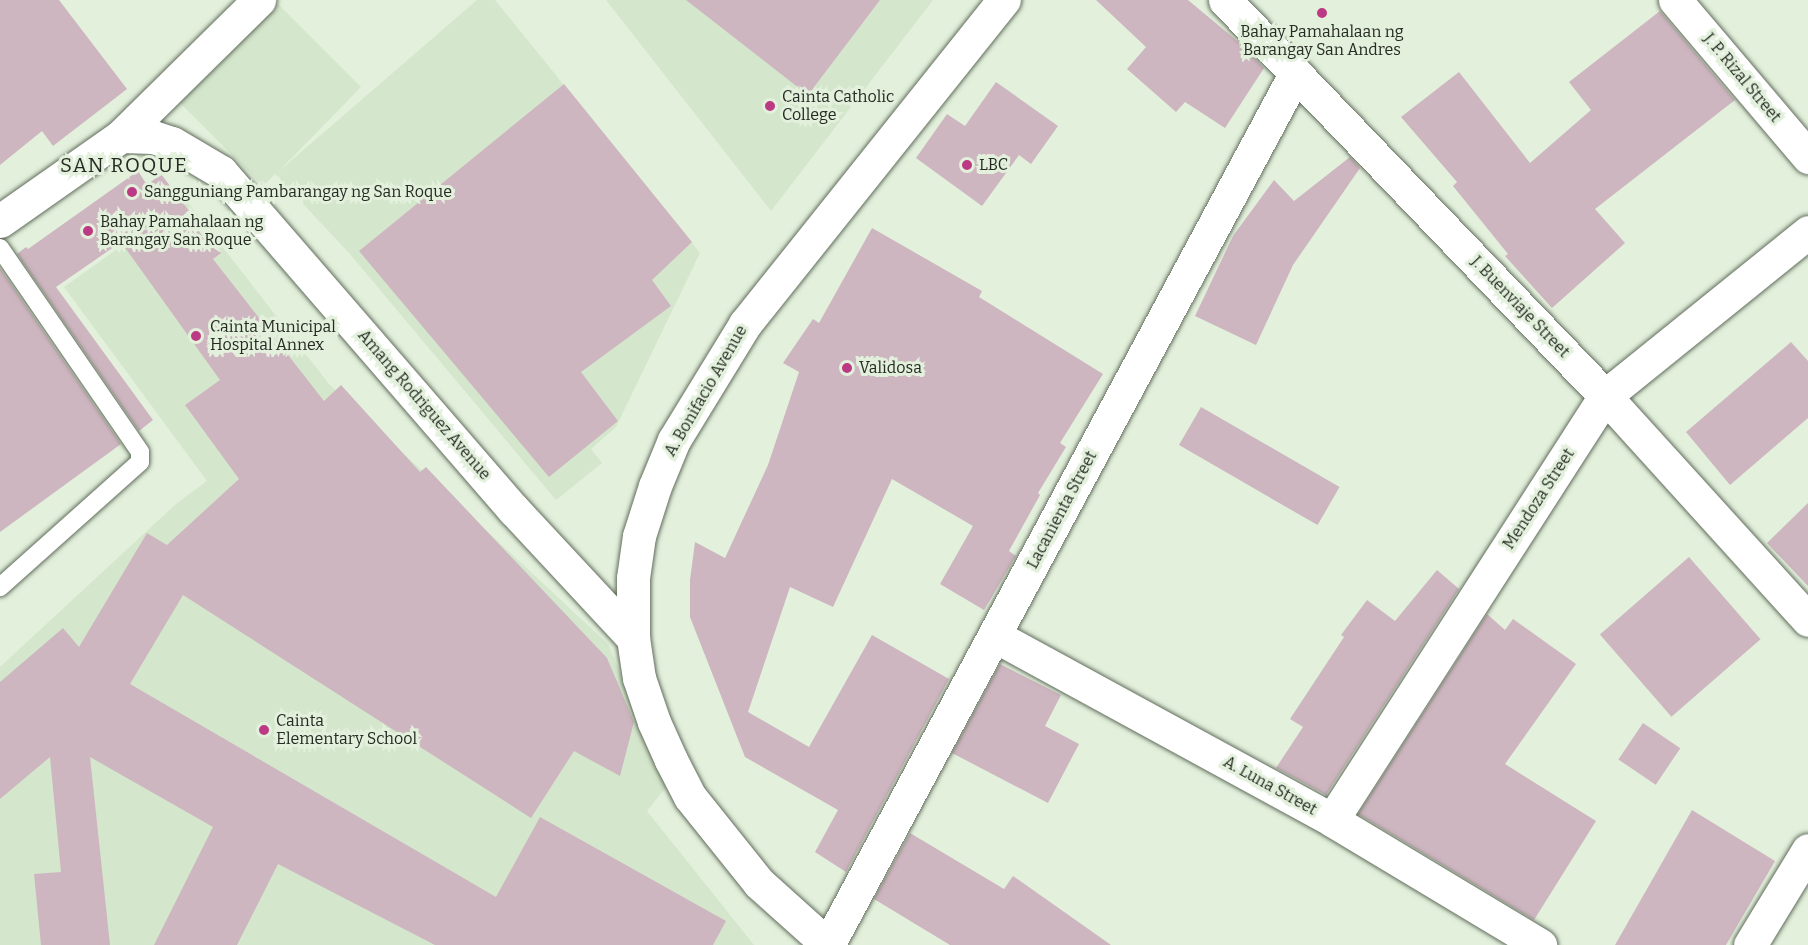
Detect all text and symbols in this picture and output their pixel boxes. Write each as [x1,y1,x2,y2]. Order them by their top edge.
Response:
marker: Bahay Pamahalaan ng Barangay San Andres [1315,6,1329,20]
place label: Bahay Pamahalaan ng Barangay San Andres [1240,22,1404,60]
street label: J. P. Rizal Street [1699,30,1785,126]
place label: Cainta Catholic College [782,87,894,125]
marker: Cainta Catholic College [763,99,777,113]
district label: SAN ROQUE [60,153,188,177]
place label: LBC [979,155,1008,175]
marker: LBC [960,158,974,172]
place label: Sangguniang Pambarangay ng San Roque [144,182,452,202]
marker: Sangguniang Pambarangay ng San Roque [125,185,139,199]
place label: Bahay Pamahalaan ng Barangay San Roque [100,212,263,250]
marker: Bahay Pamahalaan ng Barangay San Roque [81,224,95,238]
street label: J. Buenviaje Street [1467,252,1573,362]
place label: Cainta Municipal Hospital Annex [210,317,336,355]
street label: A. Bonifacio Avenue [661,322,751,460]
street label: Amang Rodriguez Avenue [354,326,494,484]
marker: Cainta Municipal Hospital Annex [187,327,205,345]
place label: Validosa [859,358,922,378]
marker: Validosa [840,361,854,375]
street label: Mendoza Street [1499,445,1579,553]
street label: Lacanienta Street [1023,448,1101,572]
place label: Cainta Elementary School [276,711,417,749]
marker: Cainta Elementary School [257,723,271,737]
street label: A. Luna Street [1220,752,1320,820]

